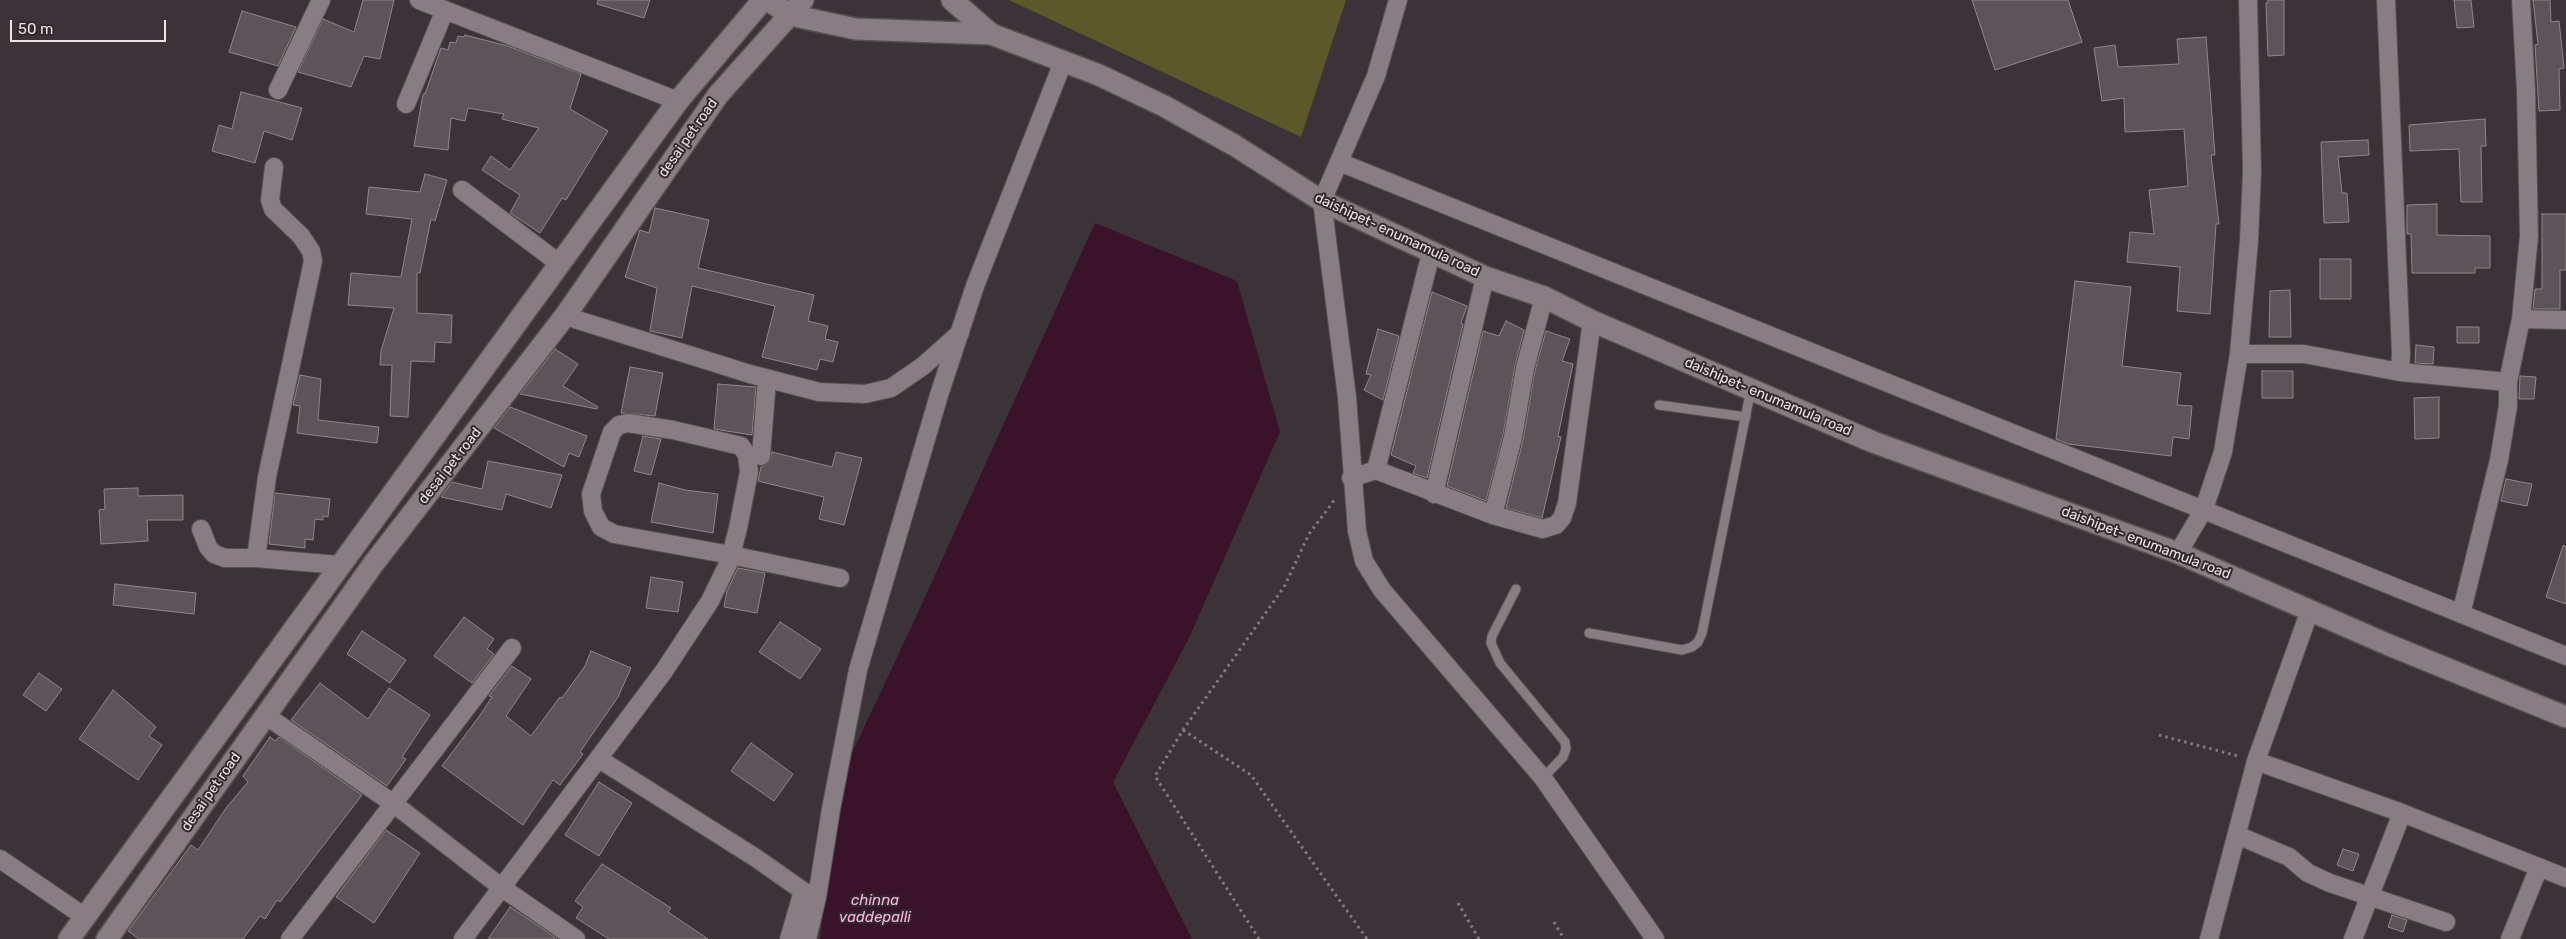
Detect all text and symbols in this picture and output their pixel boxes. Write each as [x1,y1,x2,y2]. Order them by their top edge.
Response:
scale bar [12,10,169,42]
text: 50 m [18,20,53,38]
street label: desai pet road [655,95,721,181]
street label: daishipet- enumamula road [1312,189,1482,281]
street label: daishipet- enumamula road [1682,354,1854,440]
street label: desai pet road [415,425,485,507]
street label: daishipet- enumamula road [2059,503,2233,583]
street label: desai pet road [178,749,244,835]
water label: chinna vaddepalli [839,892,911,927]

